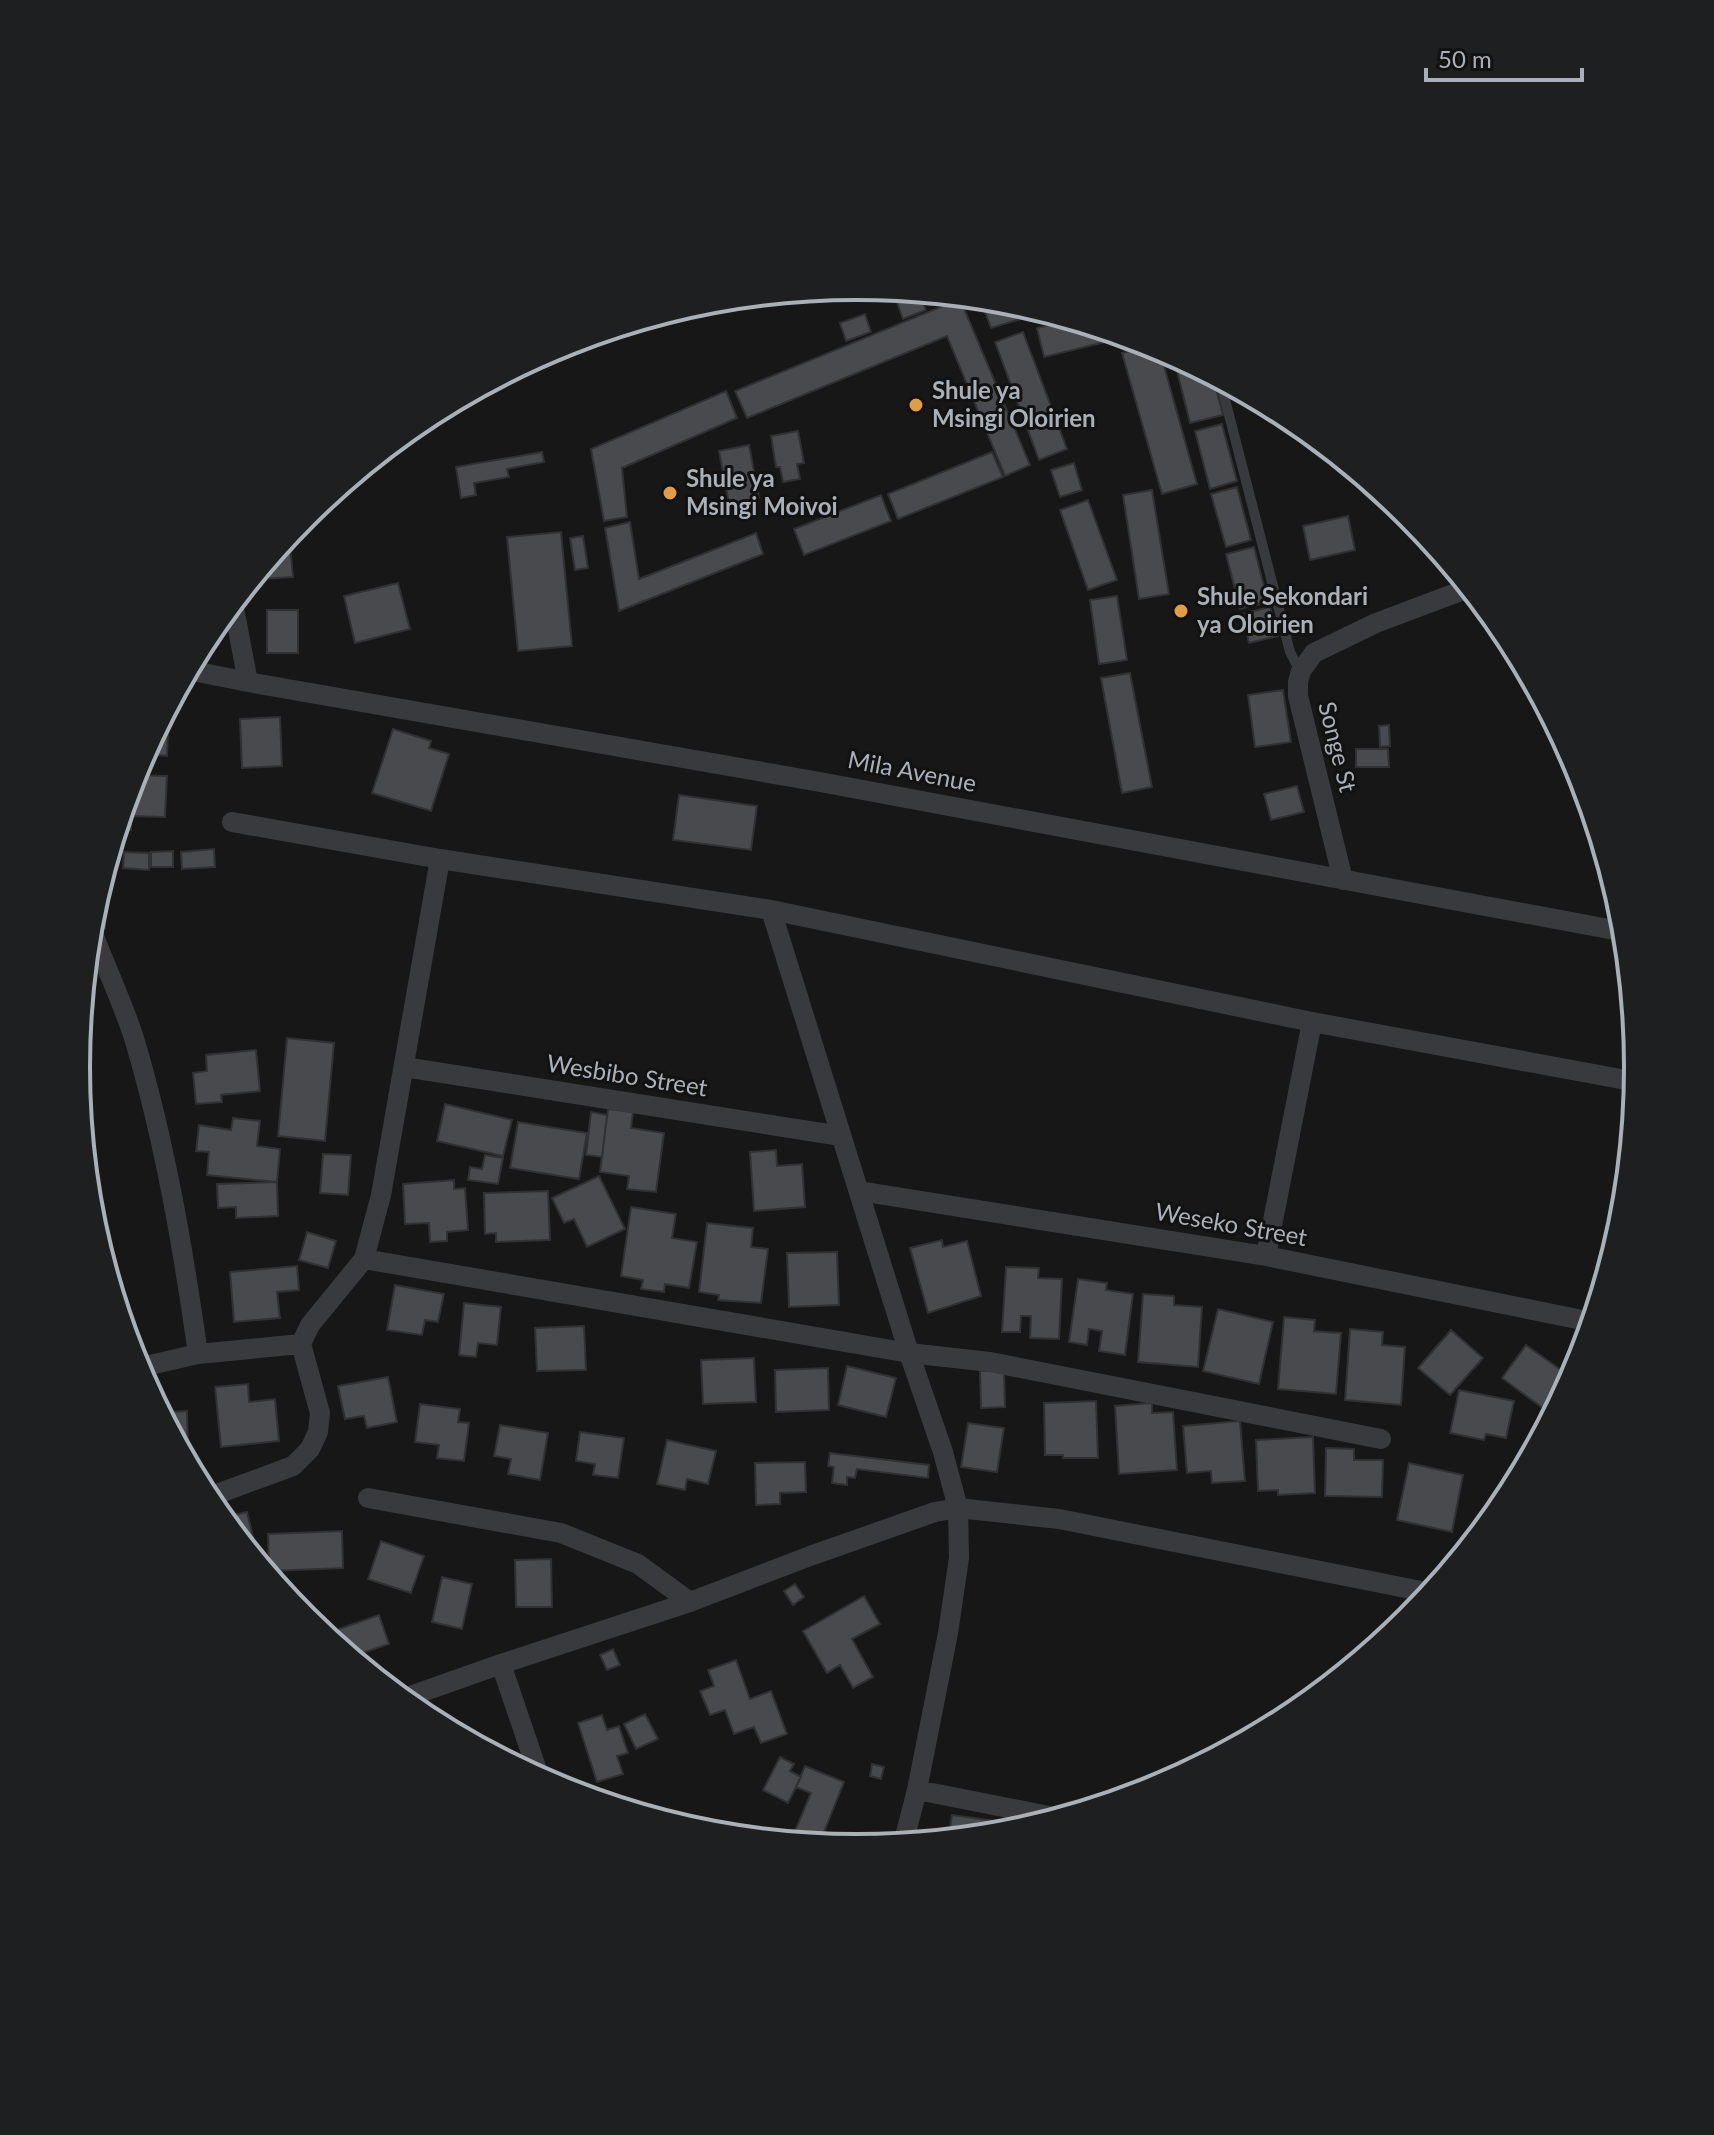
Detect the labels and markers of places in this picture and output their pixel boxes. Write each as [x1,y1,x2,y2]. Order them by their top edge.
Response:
place label: Shule ya Msingi Oloirien [932,375,1096,432]
marker: Shule ya Msingi Oloirien [907,396,925,414]
place label: Shule ya Msingi Moivoi [686,463,838,520]
marker: Shule ya Msingi Moivoi [661,484,679,502]
place label: Shule Sekondari ya Oloirien [1197,581,1368,638]
marker: Shule Sekondari ya Oloirien [1172,602,1190,620]

